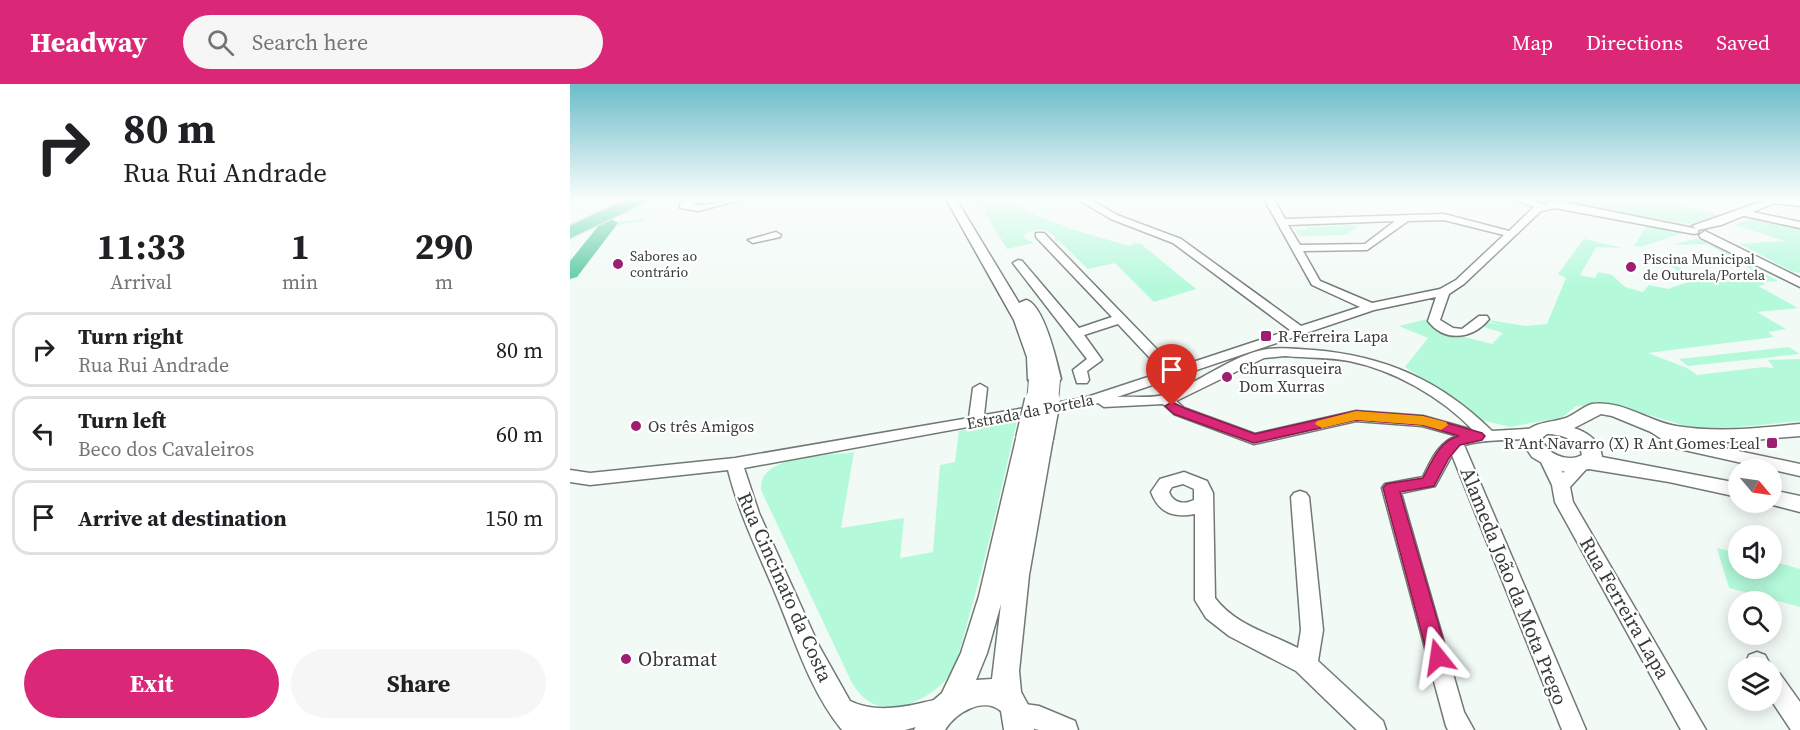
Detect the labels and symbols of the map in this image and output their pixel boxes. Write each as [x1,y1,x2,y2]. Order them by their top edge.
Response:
place label: Sabores ao contrário [630,246,697,282]
place label: Piscina Municipal de Outurela/Portela [1643,249,1766,285]
marker: Sabores ao contrário [611,257,625,271]
marker: Piscina Municipal de Outurela/Portela [1624,260,1638,274]
place label: R Ferreira Lapa [1278,325,1389,347]
marker: R Ferreira Lapa [1259,329,1273,343]
pin [1146,344,1197,406]
place label: Churrasqueira Dom Xurras [1239,357,1343,397]
marker: Churrasqueira Dom Xurras [1220,370,1234,384]
street label: Estrada da Portela [965,388,1096,434]
place label: Os três Amigos [648,415,754,437]
marker: Os três Amigos [629,419,643,433]
place label: R Ant Navarro (X) R Ant Gomes Leal [1504,432,1760,454]
marker: R Ant Navarro (X) R Ant Gomes Leal [1765,436,1779,450]
north arrow [1728,459,1782,513]
street label: Alameda João da Mota Prego [1453,463,1575,709]
street label: Rua Cincinato da Costa [730,488,840,687]
street label: Rua Ferreira Lapa [1573,532,1677,685]
position arrow [1406,625,1470,689]
place label: Obramat [638,645,717,673]
marker: Obramat [619,652,633,666]

